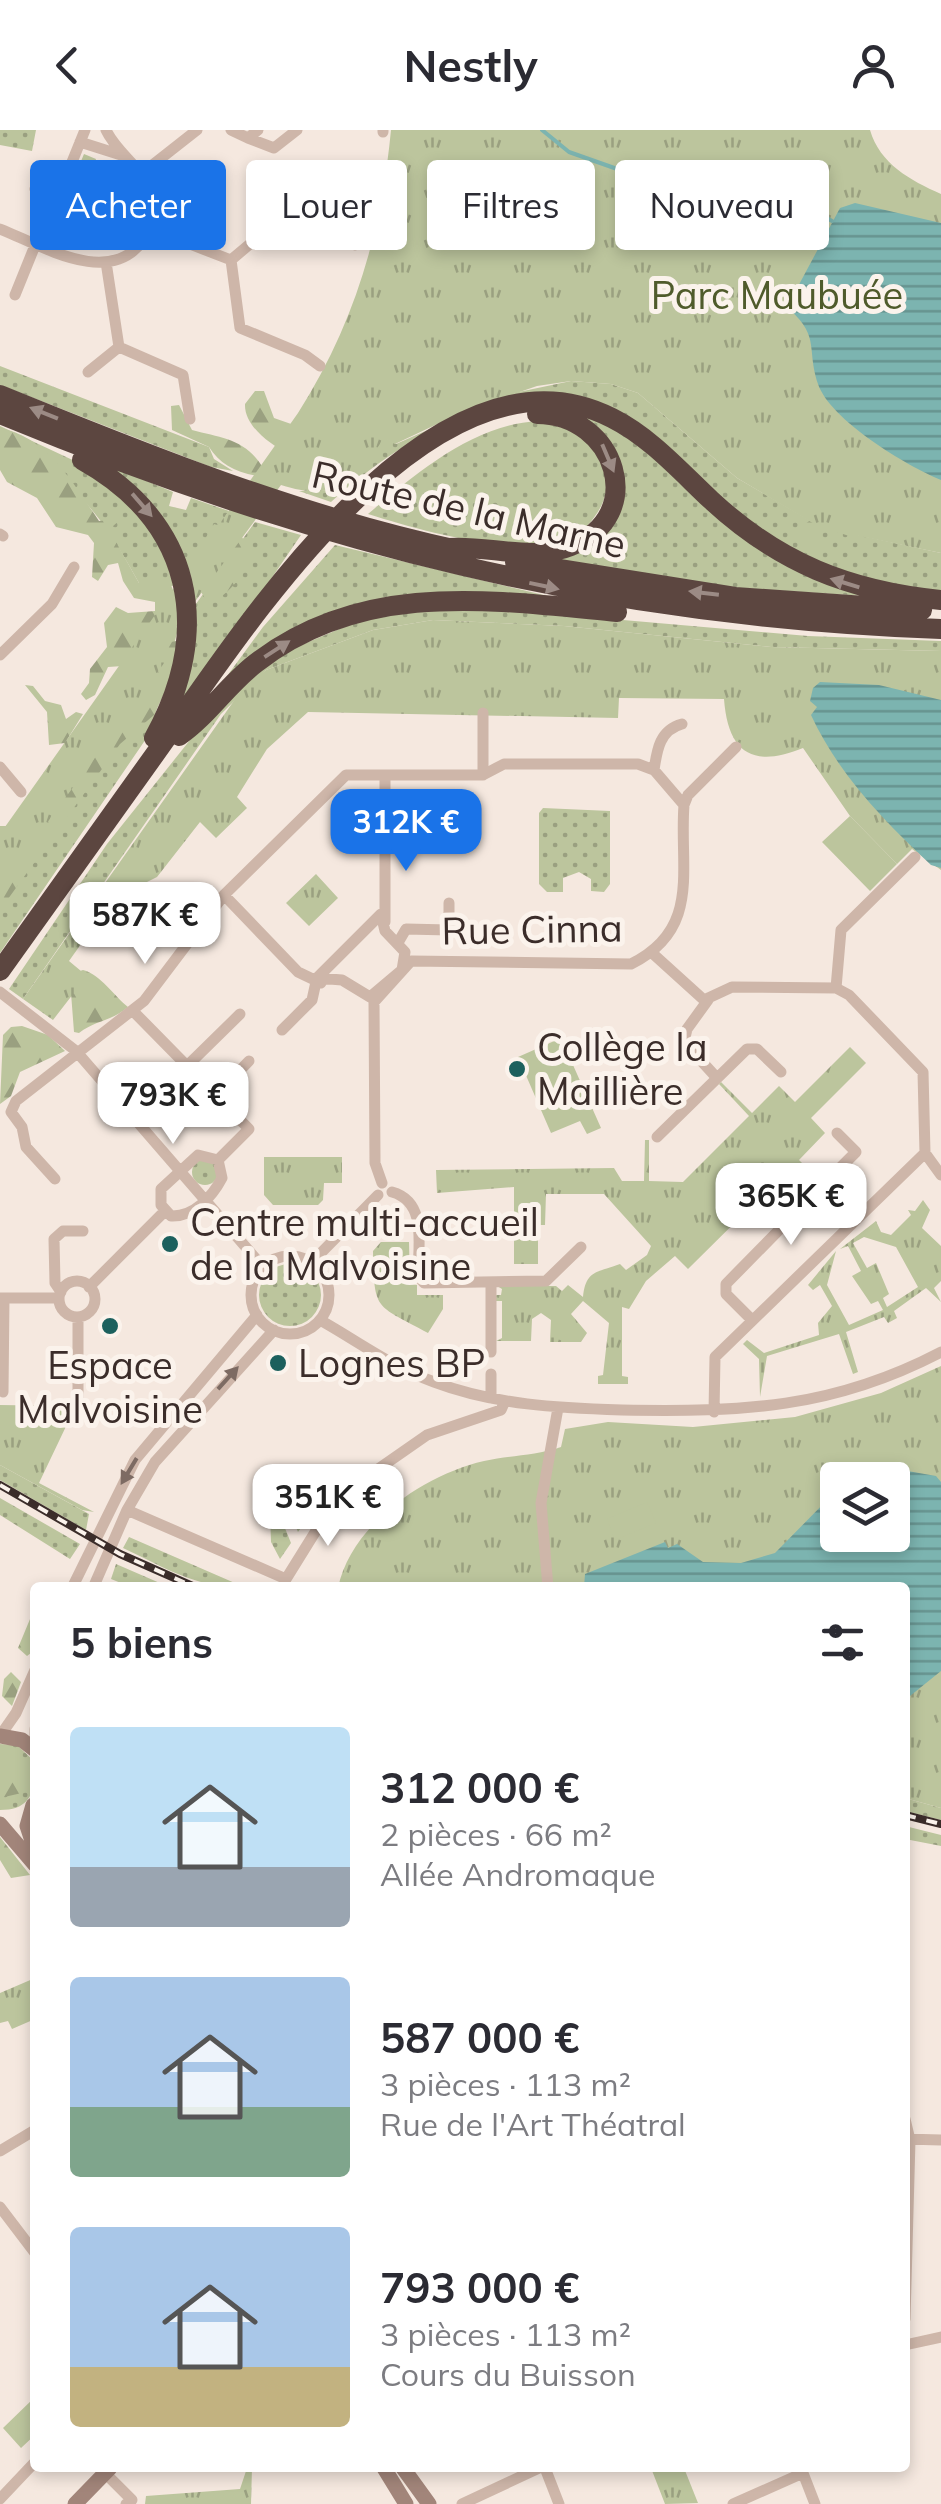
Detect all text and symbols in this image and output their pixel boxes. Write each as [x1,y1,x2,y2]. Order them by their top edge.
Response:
text: Nestly [403,37,538,93]
icon: back [40,38,95,93]
icon: person [846,38,901,93]
chip: Acheter [30,160,226,250]
chip: Louer [246,160,407,250]
chip: Filtres [427,160,595,250]
chip: Nouveau [615,160,829,250]
park label: Parc Maubuée [651,271,903,319]
one-way arrow [30,405,59,421]
one-way arrow [600,443,616,473]
street label: Route de la Marne [307,450,631,568]
one-way arrow [131,492,153,517]
one-way arrow [830,575,860,590]
one-way arrow [528,578,559,594]
one-way arrow [688,585,720,601]
one-way arrow [263,640,291,658]
pin: 312K € [325,789,487,874]
text: 312K € [353,801,459,841]
pin: 587K € [64,882,226,967]
text: 587K € [92,894,198,934]
street label: Rue Cinna [441,903,623,955]
place label: Collège la Maillière [537,1023,707,1115]
marker: Collège la Maillière [506,1058,528,1080]
pin: 793K € [92,1062,254,1147]
text: 793K € [120,1074,226,1114]
pin: 365K € [710,1163,872,1248]
text: 365K € [738,1175,844,1215]
place label: Centre multi-accueil de la Malvoisine [190,1198,539,1290]
marker: Centre multi-accueil de la Malvoisine [159,1233,181,1255]
marker: Espace Malvoisine [99,1315,121,1337]
place label: Lognes BP [298,1339,485,1387]
place label: Espace Malvoisine [17,1341,203,1433]
marker: Lognes BP [267,1352,289,1374]
one-way arrow [216,1366,238,1391]
one-way arrow [121,1457,138,1485]
map controls [820,1462,910,1552]
button: layers [820,1462,910,1552]
pin: 351K € [247,1464,409,1549]
text: 351K € [275,1476,381,1516]
icon: filters [815,1615,870,1670]
text: 5 biens [70,1616,213,1669]
text: 312 000 € [380,1761,579,1814]
icon: home [150,1767,270,1887]
text: 2 pièces · 66 m² [380,1814,612,1854]
text: Allée Andromaque [380,1854,655,1894]
text: 587 000 € [380,2011,579,2064]
icon: home [150,2017,270,2137]
text: 3 pièces · 113 m² [380,2064,631,2104]
text: Rue de l'Art Théatral [380,2104,686,2144]
text: 793 000 € [380,2261,579,2314]
icon: home [150,2267,270,2387]
text: 3 pièces · 113 m² [380,2314,631,2354]
text: Cours du Buisson [380,2354,636,2394]

